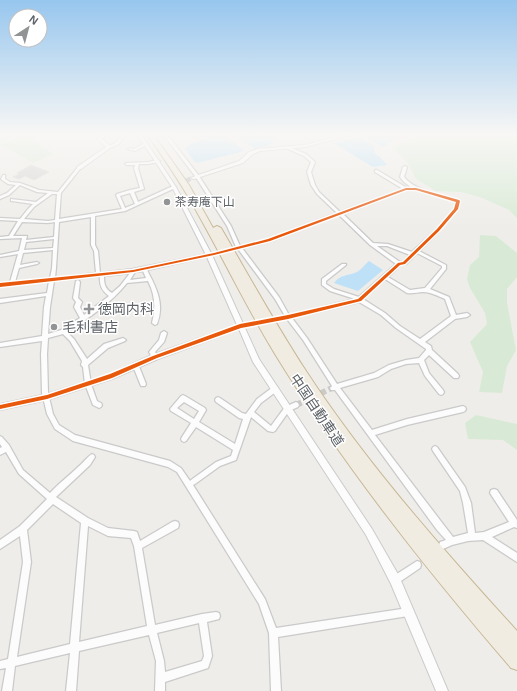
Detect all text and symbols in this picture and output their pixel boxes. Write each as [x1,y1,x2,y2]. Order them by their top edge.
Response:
north arrow [8,8,48,48]
text: N [27,13,41,27]
place label: 茶寿庵下山 [175,195,235,209]
marker: 茶寿庵下山 [162,197,172,207]
place label: 徳岡内科 [98,301,154,317]
marker: 徳岡内科 [83,303,95,315]
place label: 毛利書店 [62,319,118,335]
marker: 毛利書店 [49,322,59,332]
street label: 中国自動車道 [287,371,347,449]

